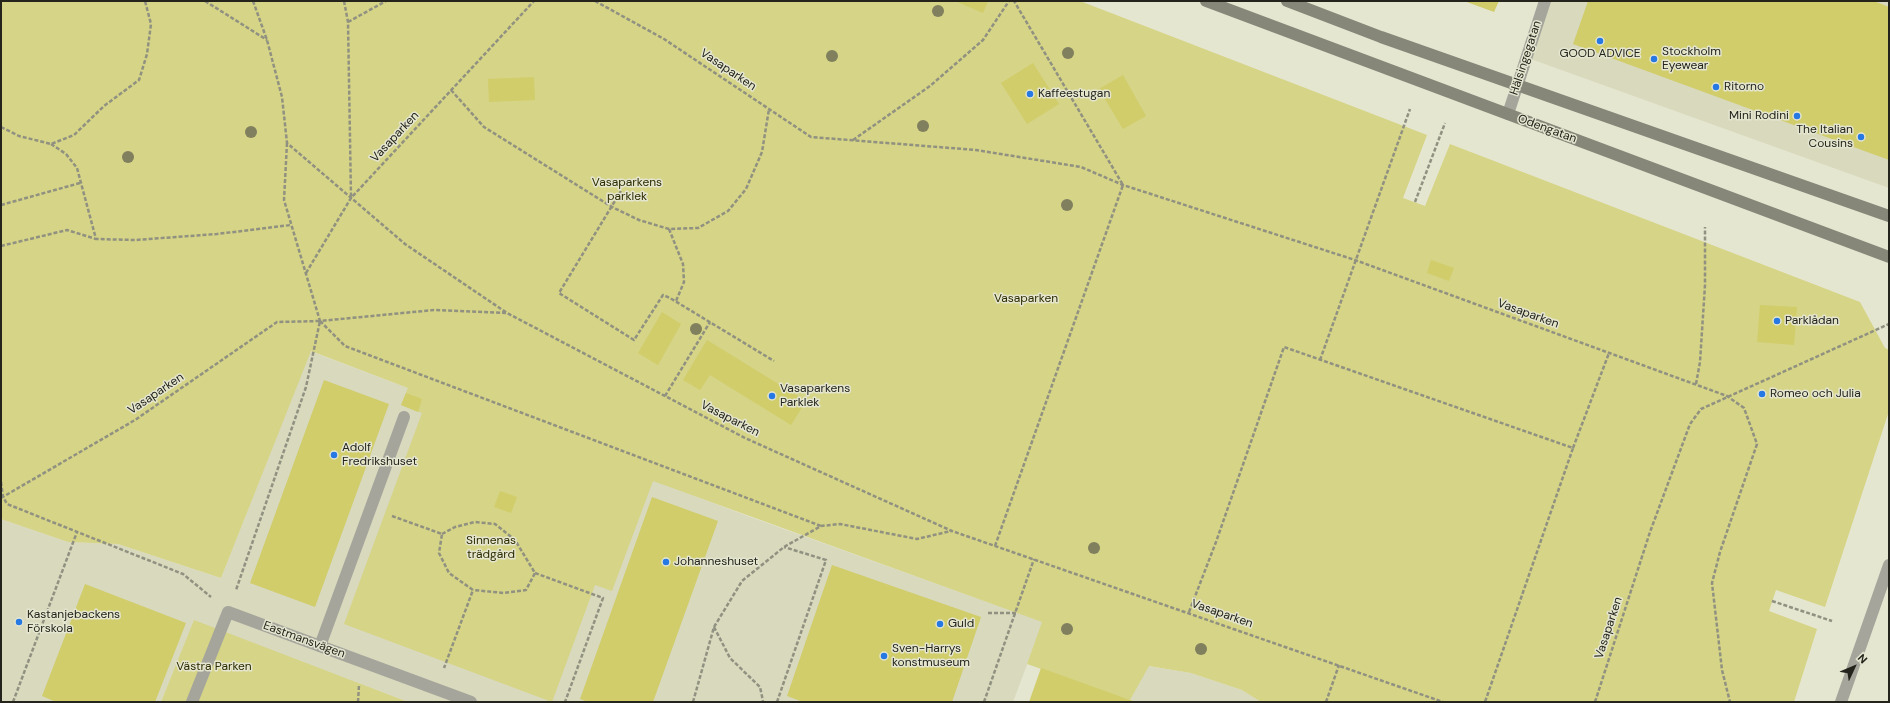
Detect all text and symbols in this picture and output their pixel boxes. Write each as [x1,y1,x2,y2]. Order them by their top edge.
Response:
street label: Hälsingegatan [1507,19,1545,97]
marker: GOOD ADVICE [1595,36,1605,46]
place label: Stockholm Eyewear [1662,45,1721,73]
street label: Vasaparken [697,46,759,94]
place label: GOOD ADVICE [1559,47,1641,61]
marker: Stockholm Eyewear [1649,54,1659,64]
place label: Ritorno [1724,80,1764,94]
marker: Ritorno [1711,82,1721,92]
place label: Kaffeestugan [1038,87,1110,101]
marker: Kaffeestugan [1025,89,1035,99]
street label: Vasaparken [368,109,422,165]
place label: Mini Rodini [1729,109,1789,123]
marker: Mini Rodini [1792,111,1802,121]
street label: Odengatan [1516,112,1578,146]
place label: The Italian Cousins [1796,123,1853,151]
marker: The Italian Cousins [1856,132,1866,142]
park label: Vasaparkens parklek [592,176,662,204]
park label: Vasaparken [994,292,1058,306]
street label: Vasaparken [1495,296,1561,332]
place label: Parklådan [1785,314,1839,328]
marker: Parklådan [1772,316,1782,326]
street label: Vasaparken [125,370,187,418]
place label: Vasaparkens Parklek [780,382,850,410]
place label: Romeo och Julia [1770,387,1861,401]
marker: Romeo och Julia [1757,389,1767,399]
marker: Vasaparkens Parklek [767,391,777,401]
street label: Vasaparken [698,398,762,440]
place label: Adolf Fredrikshuset [342,441,417,469]
marker: Adolf Fredrikshuset [329,450,339,460]
park label: Sinnenas trädgård [466,534,516,562]
place label: Johanneshuset [674,555,758,569]
marker: Johanneshuset [661,557,671,567]
street label: Vasaparken [1592,595,1626,661]
street label: Vasaparken [1189,597,1255,631]
place label: Kastanjebackens Förskola [27,608,120,636]
marker: Kastanjebackens Förskola [14,617,24,627]
place label: Guld [948,617,974,631]
street label: Eastmansvägen [261,618,347,662]
marker: Guld [935,619,945,629]
place label: Sven-Harrys konstmuseum [892,642,970,670]
north arrow [1834,647,1874,687]
marker: Sven-Harrys konstmuseum [879,651,889,661]
text: N [1855,651,1870,666]
park label: Västra Parken [176,660,252,674]

